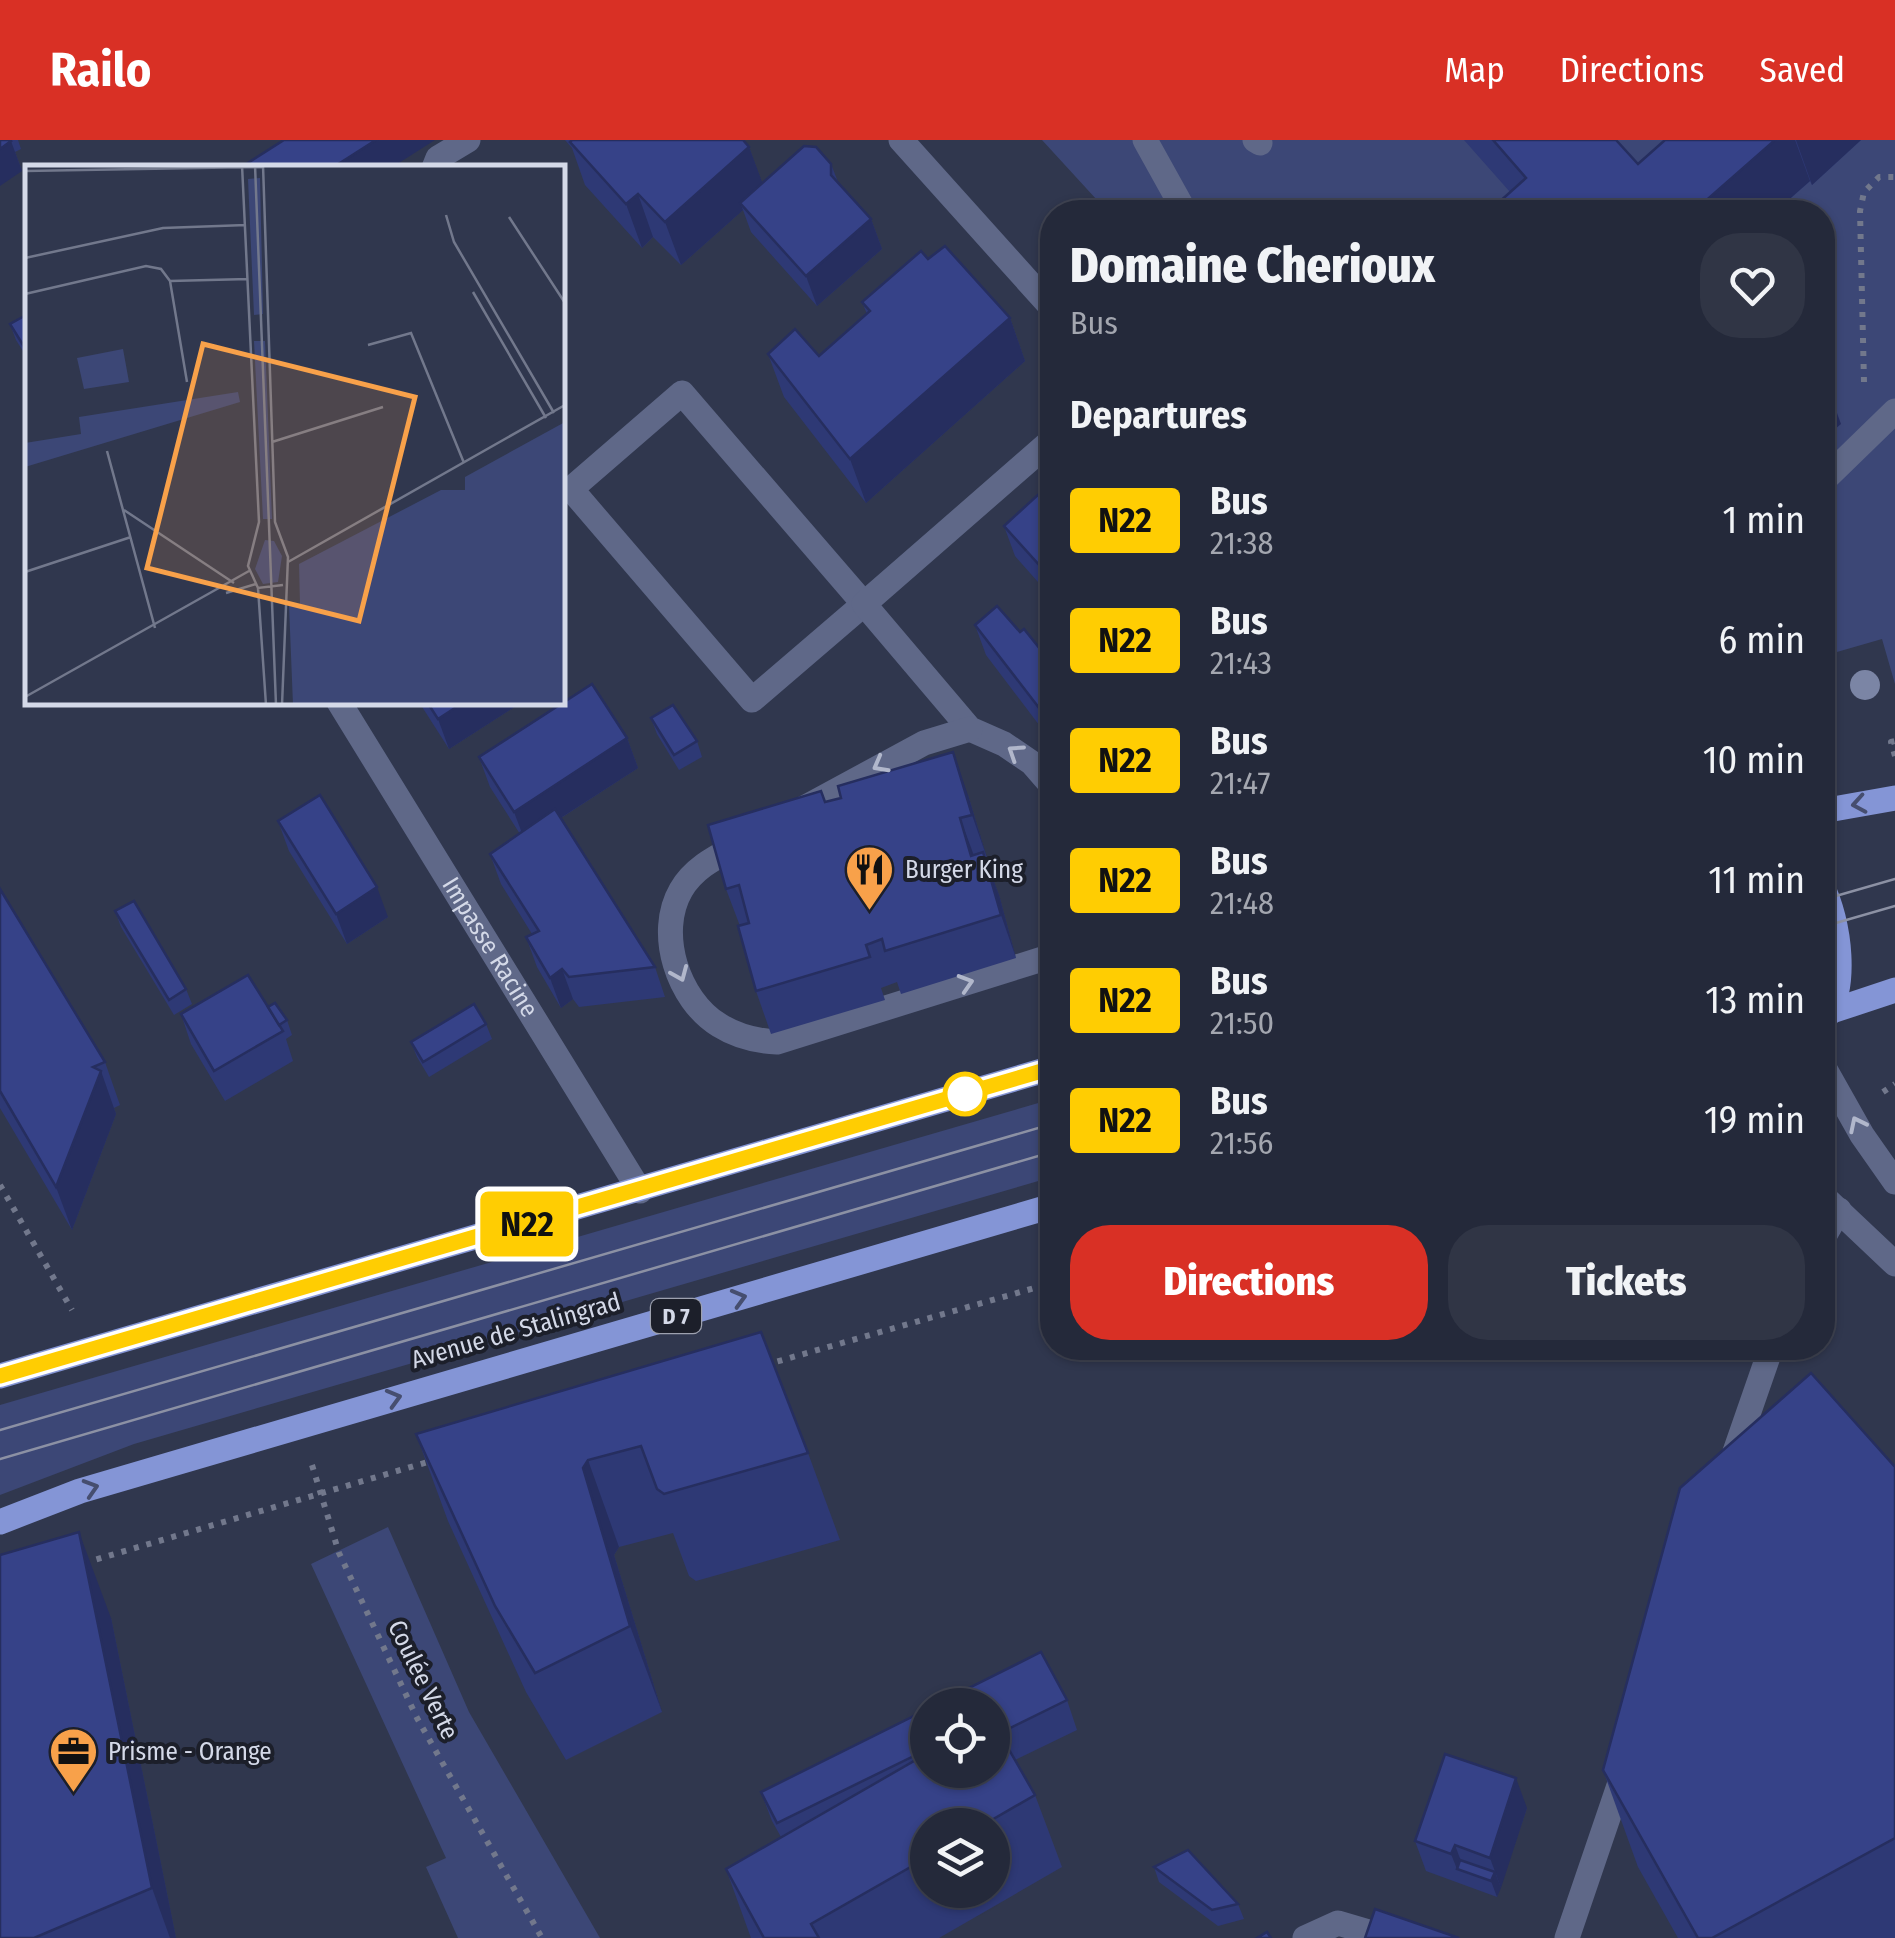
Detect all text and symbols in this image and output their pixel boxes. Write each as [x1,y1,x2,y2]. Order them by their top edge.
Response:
text: Railo [50,41,151,99]
text: Map [1444,49,1505,91]
text: Directions [1560,49,1705,91]
text: Saved [1760,49,1845,91]
inset map [25,165,565,705]
button: heart [1700,233,1805,338]
text: Domaine Cherioux [1070,237,1435,295]
text: Bus [1070,304,1118,342]
text: Departures [1070,392,1247,438]
text: Bus [1210,478,1268,524]
text: 1 min [1722,497,1805,543]
text: N22 [1098,499,1152,541]
text: 21:38 [1210,524,1273,562]
text: Bus [1210,598,1268,644]
text: 6 min [1718,617,1805,663]
text: N22 [1098,619,1152,661]
text: 21:43 [1210,644,1272,682]
text: Bus [1210,718,1268,764]
text: 10 min [1703,737,1805,783]
text: N22 [1098,739,1152,781]
one-way arrow [1008,745,1026,764]
one-way arrow [873,752,891,772]
text: 21:47 [1210,764,1270,802]
one-way arrow [1851,793,1867,814]
text: Bus [1210,838,1268,884]
restaurant icon: Burger King [844,844,896,912]
place label: Burger King [905,855,1023,885]
text: 11 min [1708,857,1805,903]
text: N22 [1098,859,1152,901]
street label: Impasse Racine [436,872,544,1023]
text: 21:48 [1210,884,1274,922]
text: Bus [1210,958,1268,1004]
one-way arrow [668,964,688,982]
one-way arrow [956,974,973,995]
text: 13 min [1705,977,1805,1023]
text: N22 [1098,979,1152,1021]
text: 21:50 [1210,1004,1274,1042]
unlabelled marker [944,1073,986,1115]
text: Bus [1210,1078,1268,1124]
text: 19 min [1704,1097,1805,1143]
text: N22 [1098,1099,1152,1141]
one-way arrow [1850,1116,1870,1134]
text: 21:56 [1210,1124,1273,1162]
line badge: N22 [470,1192,584,1256]
text: N22 [500,1203,554,1245]
button: Directions [1070,1225,1428,1340]
button: Tickets [1448,1225,1805,1340]
street label: Avenue de Stalingrad [408,1287,624,1375]
one-way arrow [730,1289,747,1310]
road number: D 7 [651,1299,701,1333]
one-way arrow [384,1389,402,1410]
one-way arrow [82,1479,99,1500]
street label: Coulée Verte [381,1616,465,1744]
map controls [910,1688,1010,1908]
button: locate [910,1688,1010,1788]
office icon: Prisme - Orange [47,1726,99,1794]
place label: Prisme - Orange [108,1737,272,1767]
button: layers [910,1808,1010,1908]

